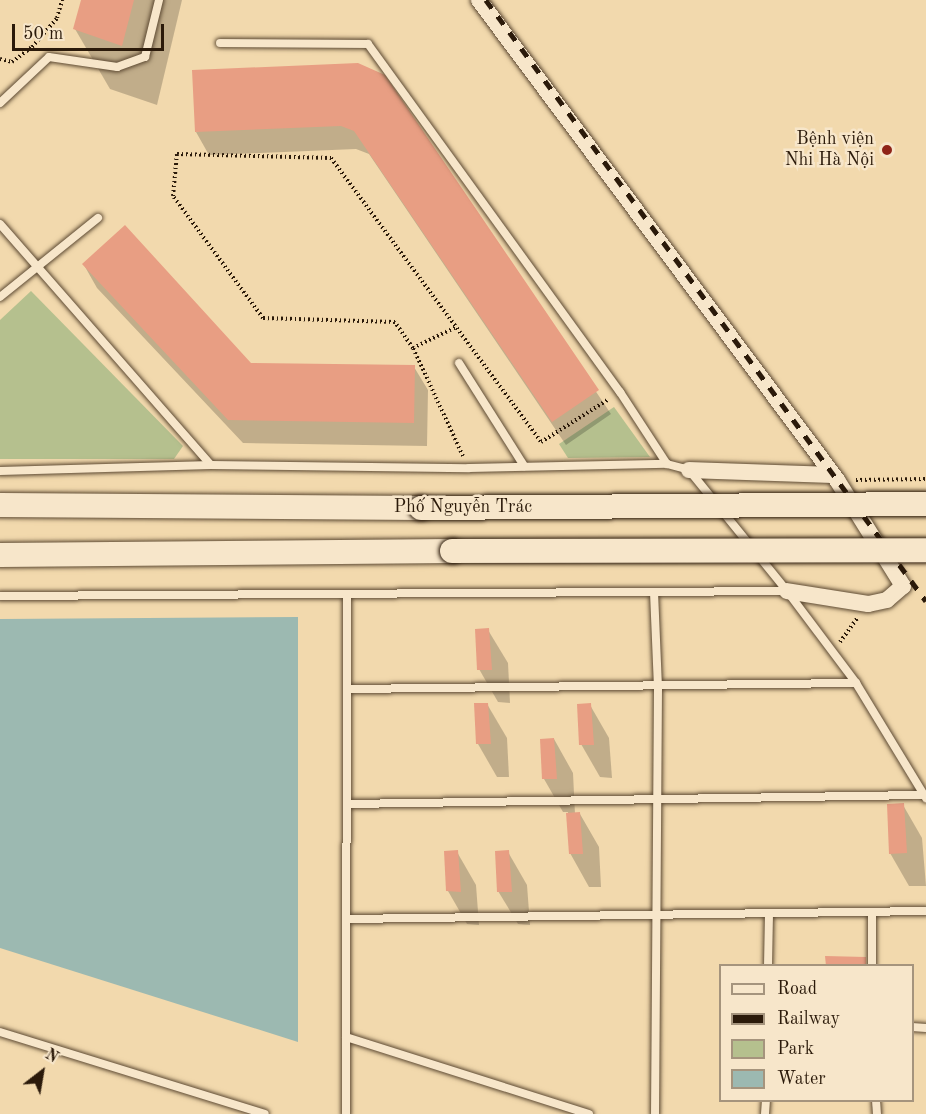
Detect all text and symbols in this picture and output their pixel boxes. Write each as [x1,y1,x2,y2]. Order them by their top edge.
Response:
scale bar [15,12,166,50]
text: 50 m [23,25,63,43]
place label: Bệnh viện Nhi Hà Nội [785,129,874,172]
marker: Bệnh viện Nhi Hà Nội [878,141,896,159]
street label: Phố Nguyễn Trác [394,496,532,518]
legend [719,964,914,1102]
text: Road [777,980,817,998]
text: Railway [777,1010,840,1028]
text: Park [777,1040,814,1058]
north arrow [12,1042,72,1102]
text: N [42,1047,61,1067]
text: Water [777,1070,826,1088]

